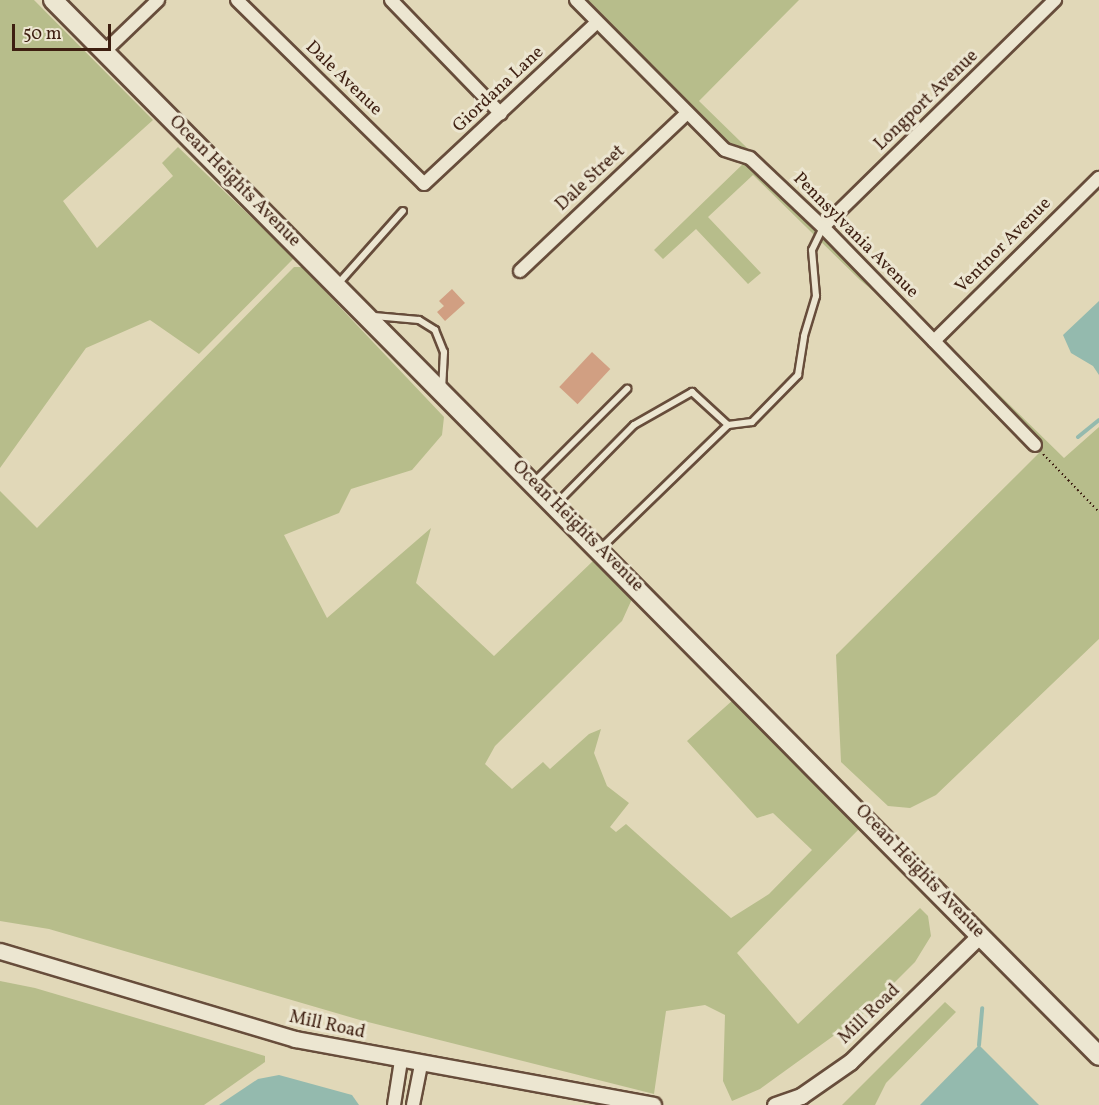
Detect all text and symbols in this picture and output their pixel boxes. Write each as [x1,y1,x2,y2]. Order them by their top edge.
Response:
scale bar [15,12,114,50]
text: 50 m [23,22,62,47]
street label: Dale Avenue [300,37,386,121]
street label: Giordana Lane [449,42,549,138]
street label: Longport Avenue [871,46,983,156]
street label: Ocean Heights Avenue [164,112,304,252]
street label: Dale Street [552,142,630,216]
street label: Pennsylvania Avenue [788,169,922,303]
street label: Ventnor Avenue [952,194,1056,298]
street label: Ocean Heights Avenue [507,457,647,597]
street label: Ocean Heights Avenue [850,801,988,943]
street label: Mill Road [835,980,905,1050]
street label: Mill Road [287,1007,367,1045]

